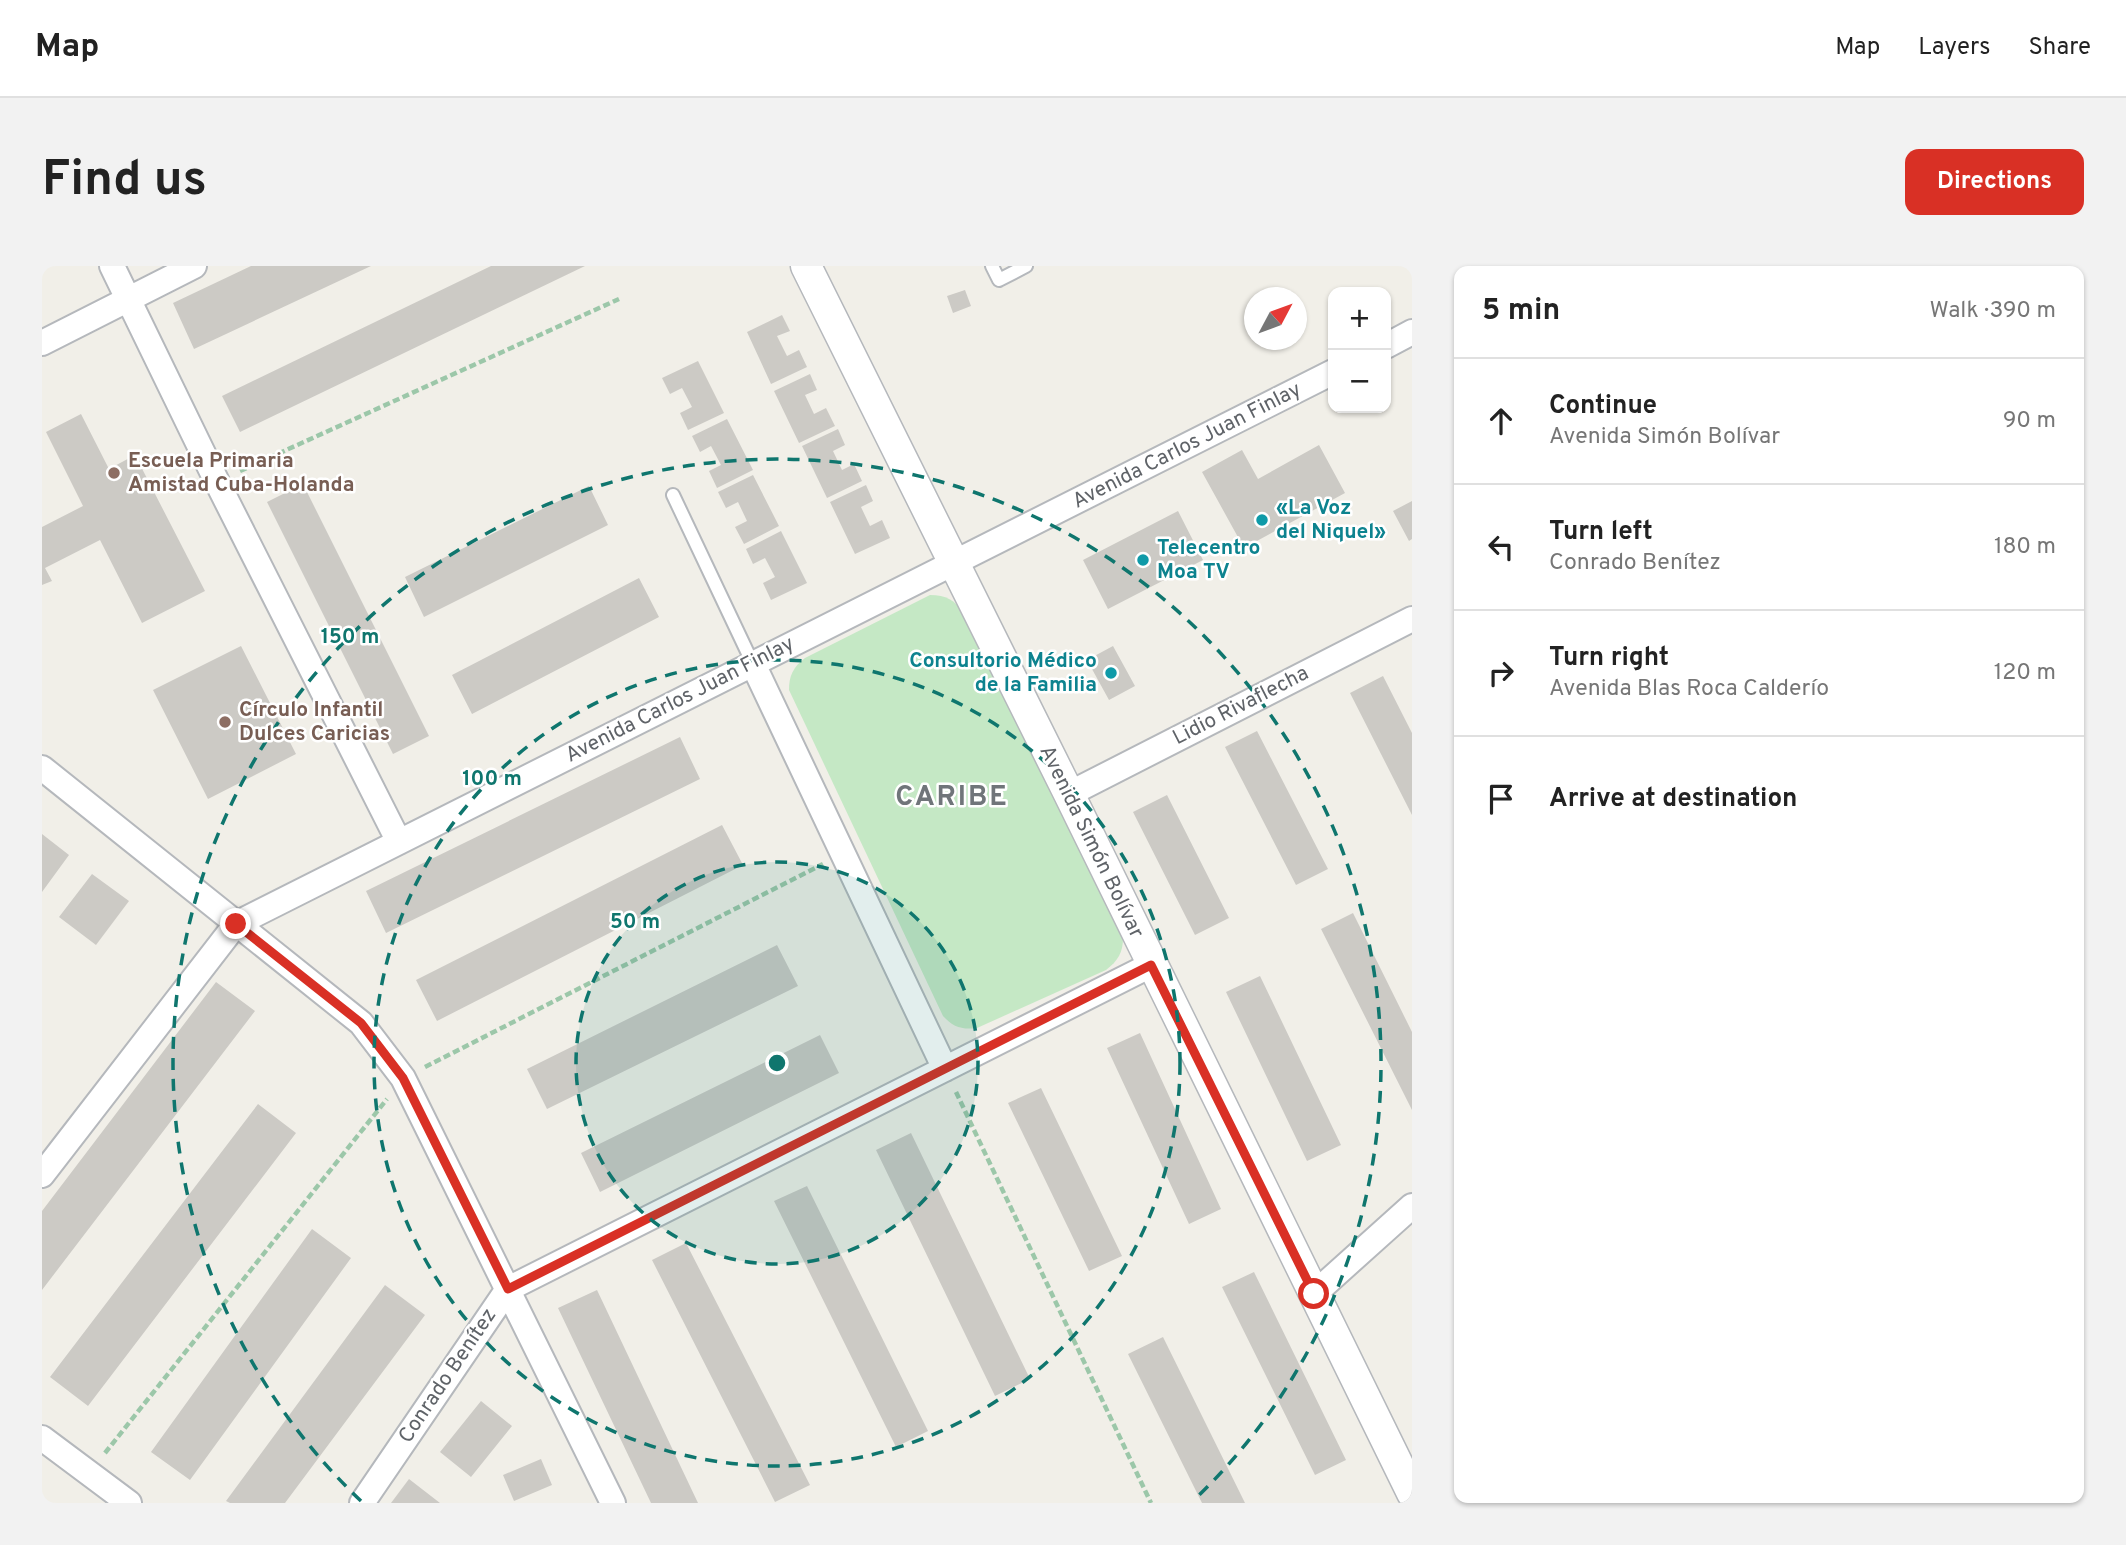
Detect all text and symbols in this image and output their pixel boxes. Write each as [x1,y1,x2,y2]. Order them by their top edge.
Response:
text: Map [35,27,99,69]
text: Map [1835,33,1880,63]
text: Layers [1918,33,1990,63]
text: Share [2028,33,2091,63]
button: Directions [1905,149,2084,215]
text: Find us [42,151,207,213]
north arrow [1244,287,1307,350]
map controls [1328,287,1391,413]
button: + [1328,287,1391,350]
text: 5 min [1482,293,1560,330]
text: Walk · 390 m [1930,297,2056,326]
button: − [1328,350,1391,413]
street label: Avenida Carlos Juan Finlay [1068,377,1306,515]
text: Continue [1549,390,1657,423]
icon: ahead [1482,402,1520,440]
text: 90 m [2003,407,2056,436]
text: Avenida Simón Bolívar [1549,423,1780,452]
place label: Escuela Primaria Amistad Cuba-Holanda [128,448,354,499]
marker: Escuela Primaria Amistad Cuba-Holanda [106,465,122,481]
place label: «La Voz del Niquel» [1276,495,1386,546]
marker: «La Voz del Niquel» [1254,512,1270,528]
text: Turn left [1549,516,1653,549]
icon: left [1482,528,1520,566]
text: 180 m [1994,533,2056,562]
place label: Telecentro Moa TV [1157,535,1260,586]
text: Conrado Benítez [1549,549,1721,578]
marker: Telecentro Moa TV [1135,552,1151,568]
text: 150 m [321,624,379,651]
street label: Avenida Carlos Juan Finlay [561,631,799,769]
text: Turn right [1549,642,1669,675]
place label: Consultorio Médico de la Familia [909,648,1097,699]
icon: right [1482,654,1520,692]
text: 120 m [1994,659,2056,688]
street label: Lidio Rivaflecha [1168,660,1314,752]
marker: Consultorio Médico de la Familia [1103,665,1119,681]
text: Avenida Blas Roca Calderío [1549,675,1829,704]
place label: Círculo Infantil Dulces Caricias [239,697,390,748]
marker: Círculo Infantil Dulces Caricias [217,714,233,730]
street label: Avenida Simón Bolívar [1033,741,1149,943]
text: 100 m [462,766,522,793]
district label: CARIBE [895,780,1009,816]
icon: arrive [1482,780,1520,818]
text: Arrive at destination [1549,783,1797,816]
route end [220,908,251,939]
text: 50 m [610,909,660,936]
centre of rings [765,1051,789,1075]
route start [1298,1278,1329,1309]
street label: Conrado Benítez [393,1303,503,1449]

